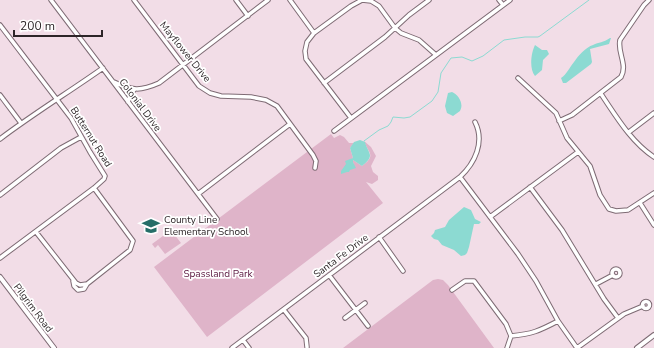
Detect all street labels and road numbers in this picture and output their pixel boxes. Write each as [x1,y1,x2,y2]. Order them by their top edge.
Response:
street label: Mayflower Drive [156,19,214,85]
street label: Colonial Drive [115,76,165,134]
street label: Butternut Road [67,104,115,170]
street label: Santa Fe Drive [311,231,371,281]
street label: Pilgrim Road [10,281,56,335]

